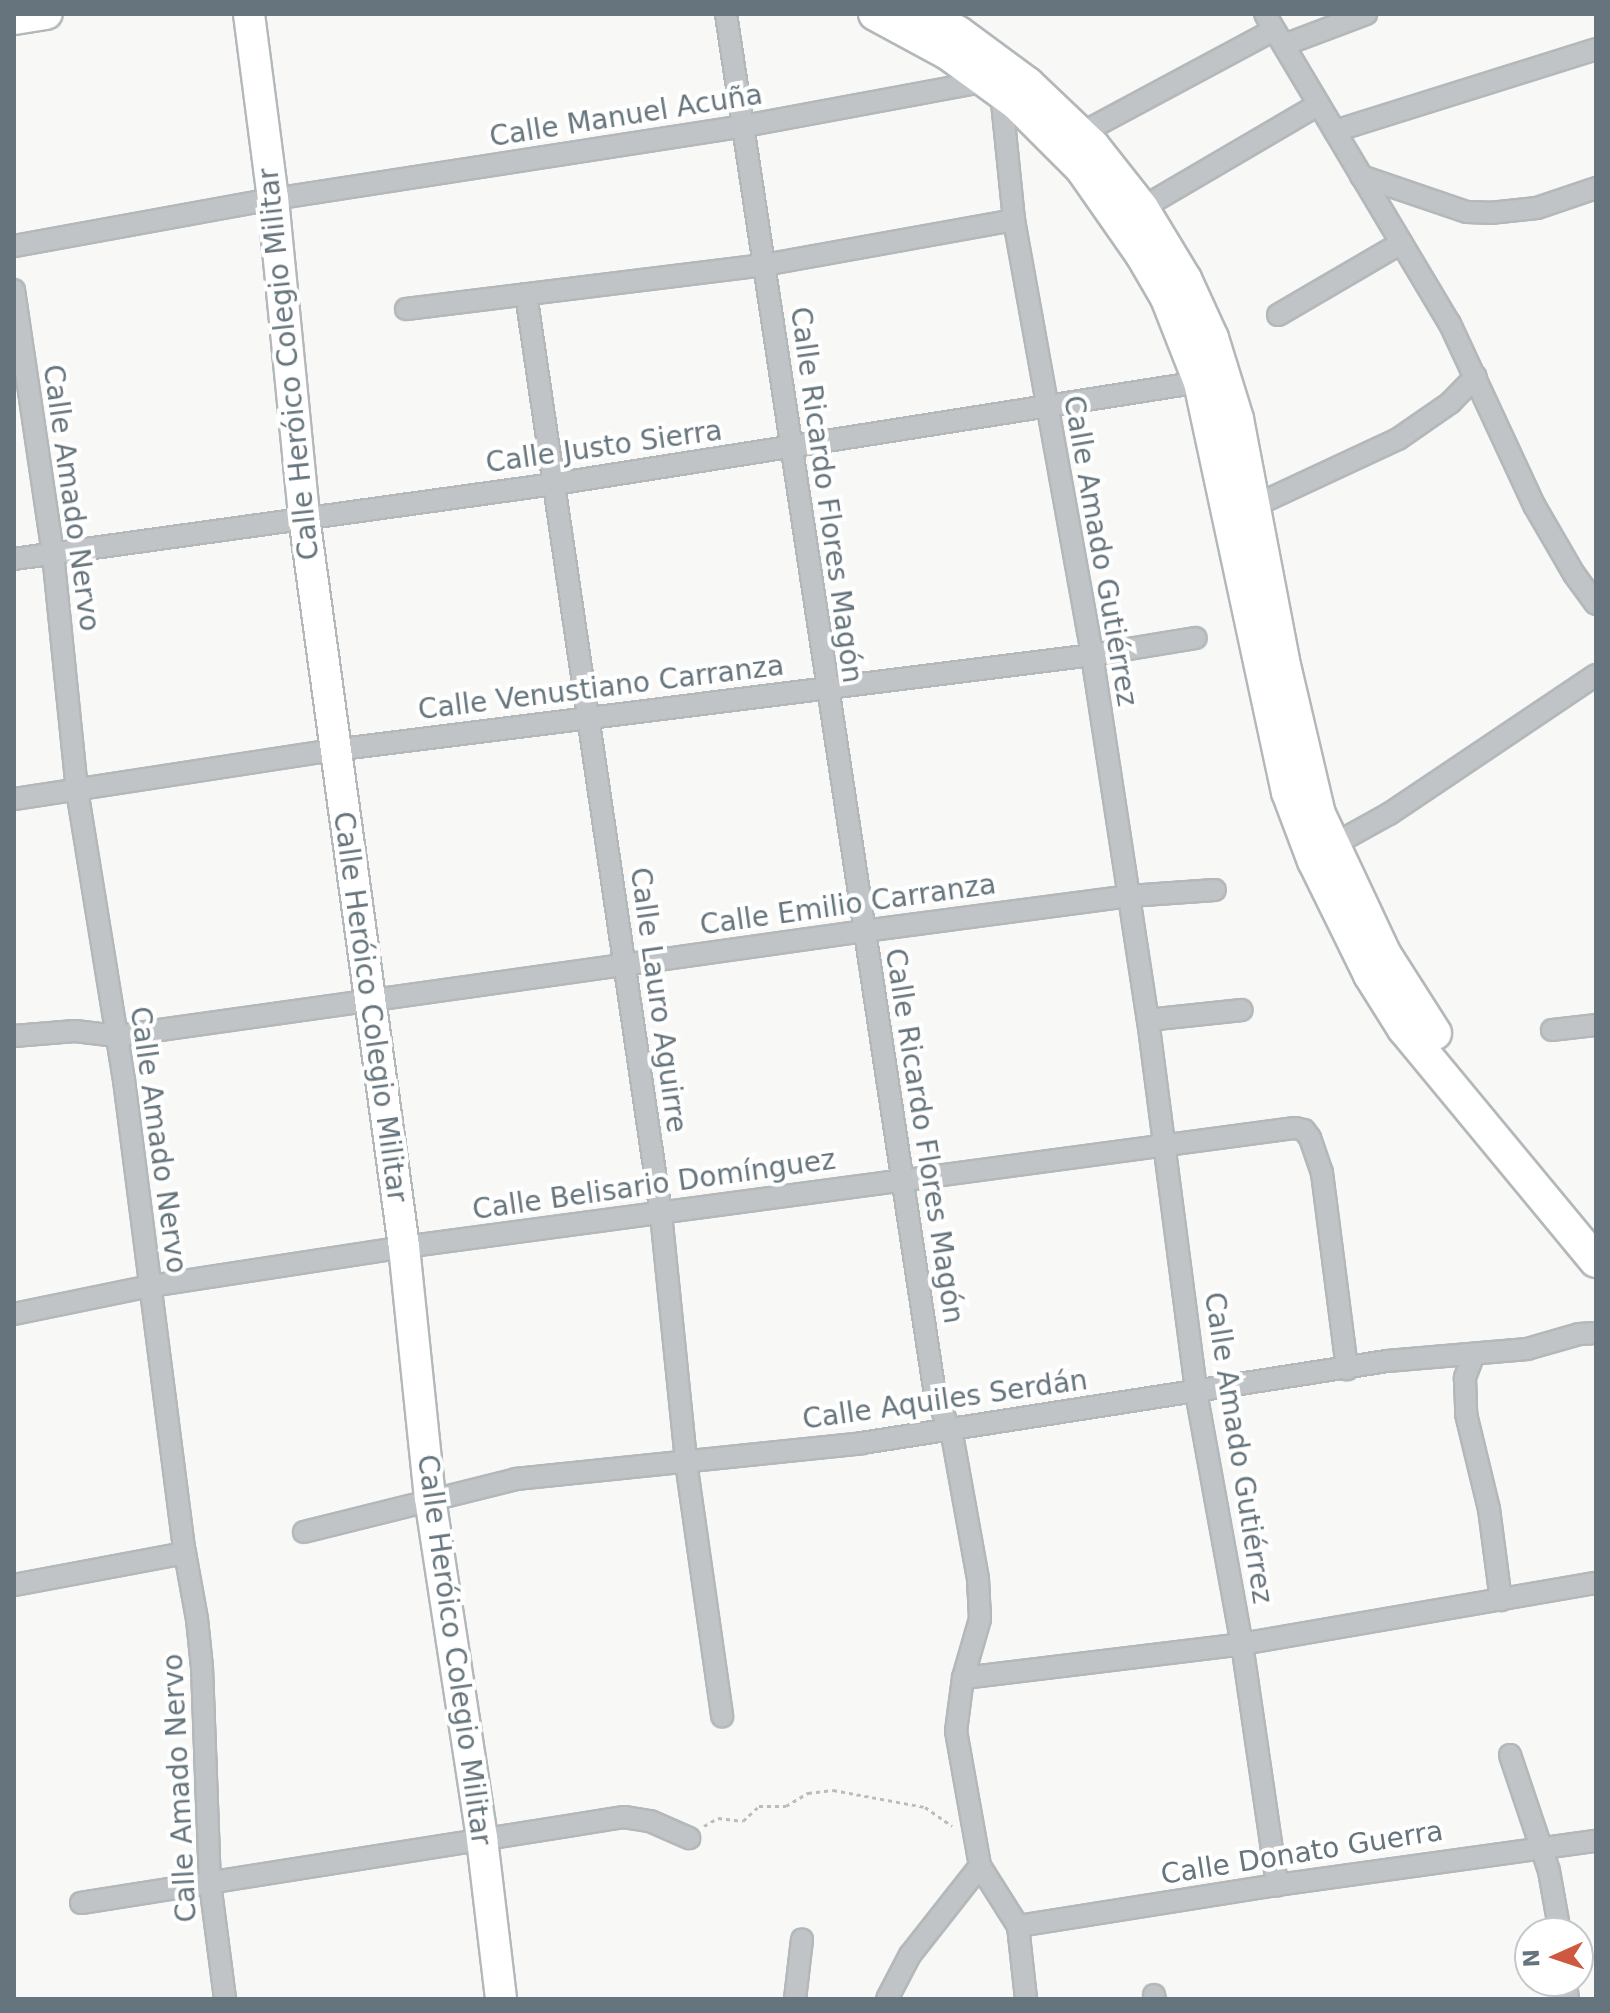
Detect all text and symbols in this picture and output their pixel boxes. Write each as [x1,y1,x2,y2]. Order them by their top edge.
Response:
street label: Calle Manuel Acuña [487,78,765,154]
street label: Calle Heróico Colegio Militar [252,166,326,562]
street label: Calle Ricardo Flores Magón [783,305,869,685]
street label: Calle Amado Nervo [36,362,106,634]
street label: Calle Amado Gutiérrez [1056,393,1144,709]
street label: Calle Justo Sierra [484,414,724,480]
street label: Calle Venustiano Carranza [416,649,786,727]
street label: Calle Heróico Colegio Militar [326,809,414,1205]
street label: Calle Lauro Aguirre [623,865,693,1135]
street label: Calle Emilio Carranza [698,868,998,942]
street label: Calle Ricardo Flores Magón [878,946,970,1326]
street label: Calle Amado Nervo [123,1004,193,1276]
street label: Calle Belisario Domínguez [470,1143,838,1227]
street label: Calle Amado Gutiérrez [1197,1290,1279,1606]
street label: Calle Aquiles Serdán [800,1363,1090,1437]
street label: Calle Heróico Colegio Militar [410,1452,498,1848]
street label: Calle Amado Nervo [156,1653,204,1923]
street label: Calle Donato Guerra [1158,1814,1446,1892]
north arrow [1514,1917,1594,1997]
text: N [1519,1948,1544,1968]

